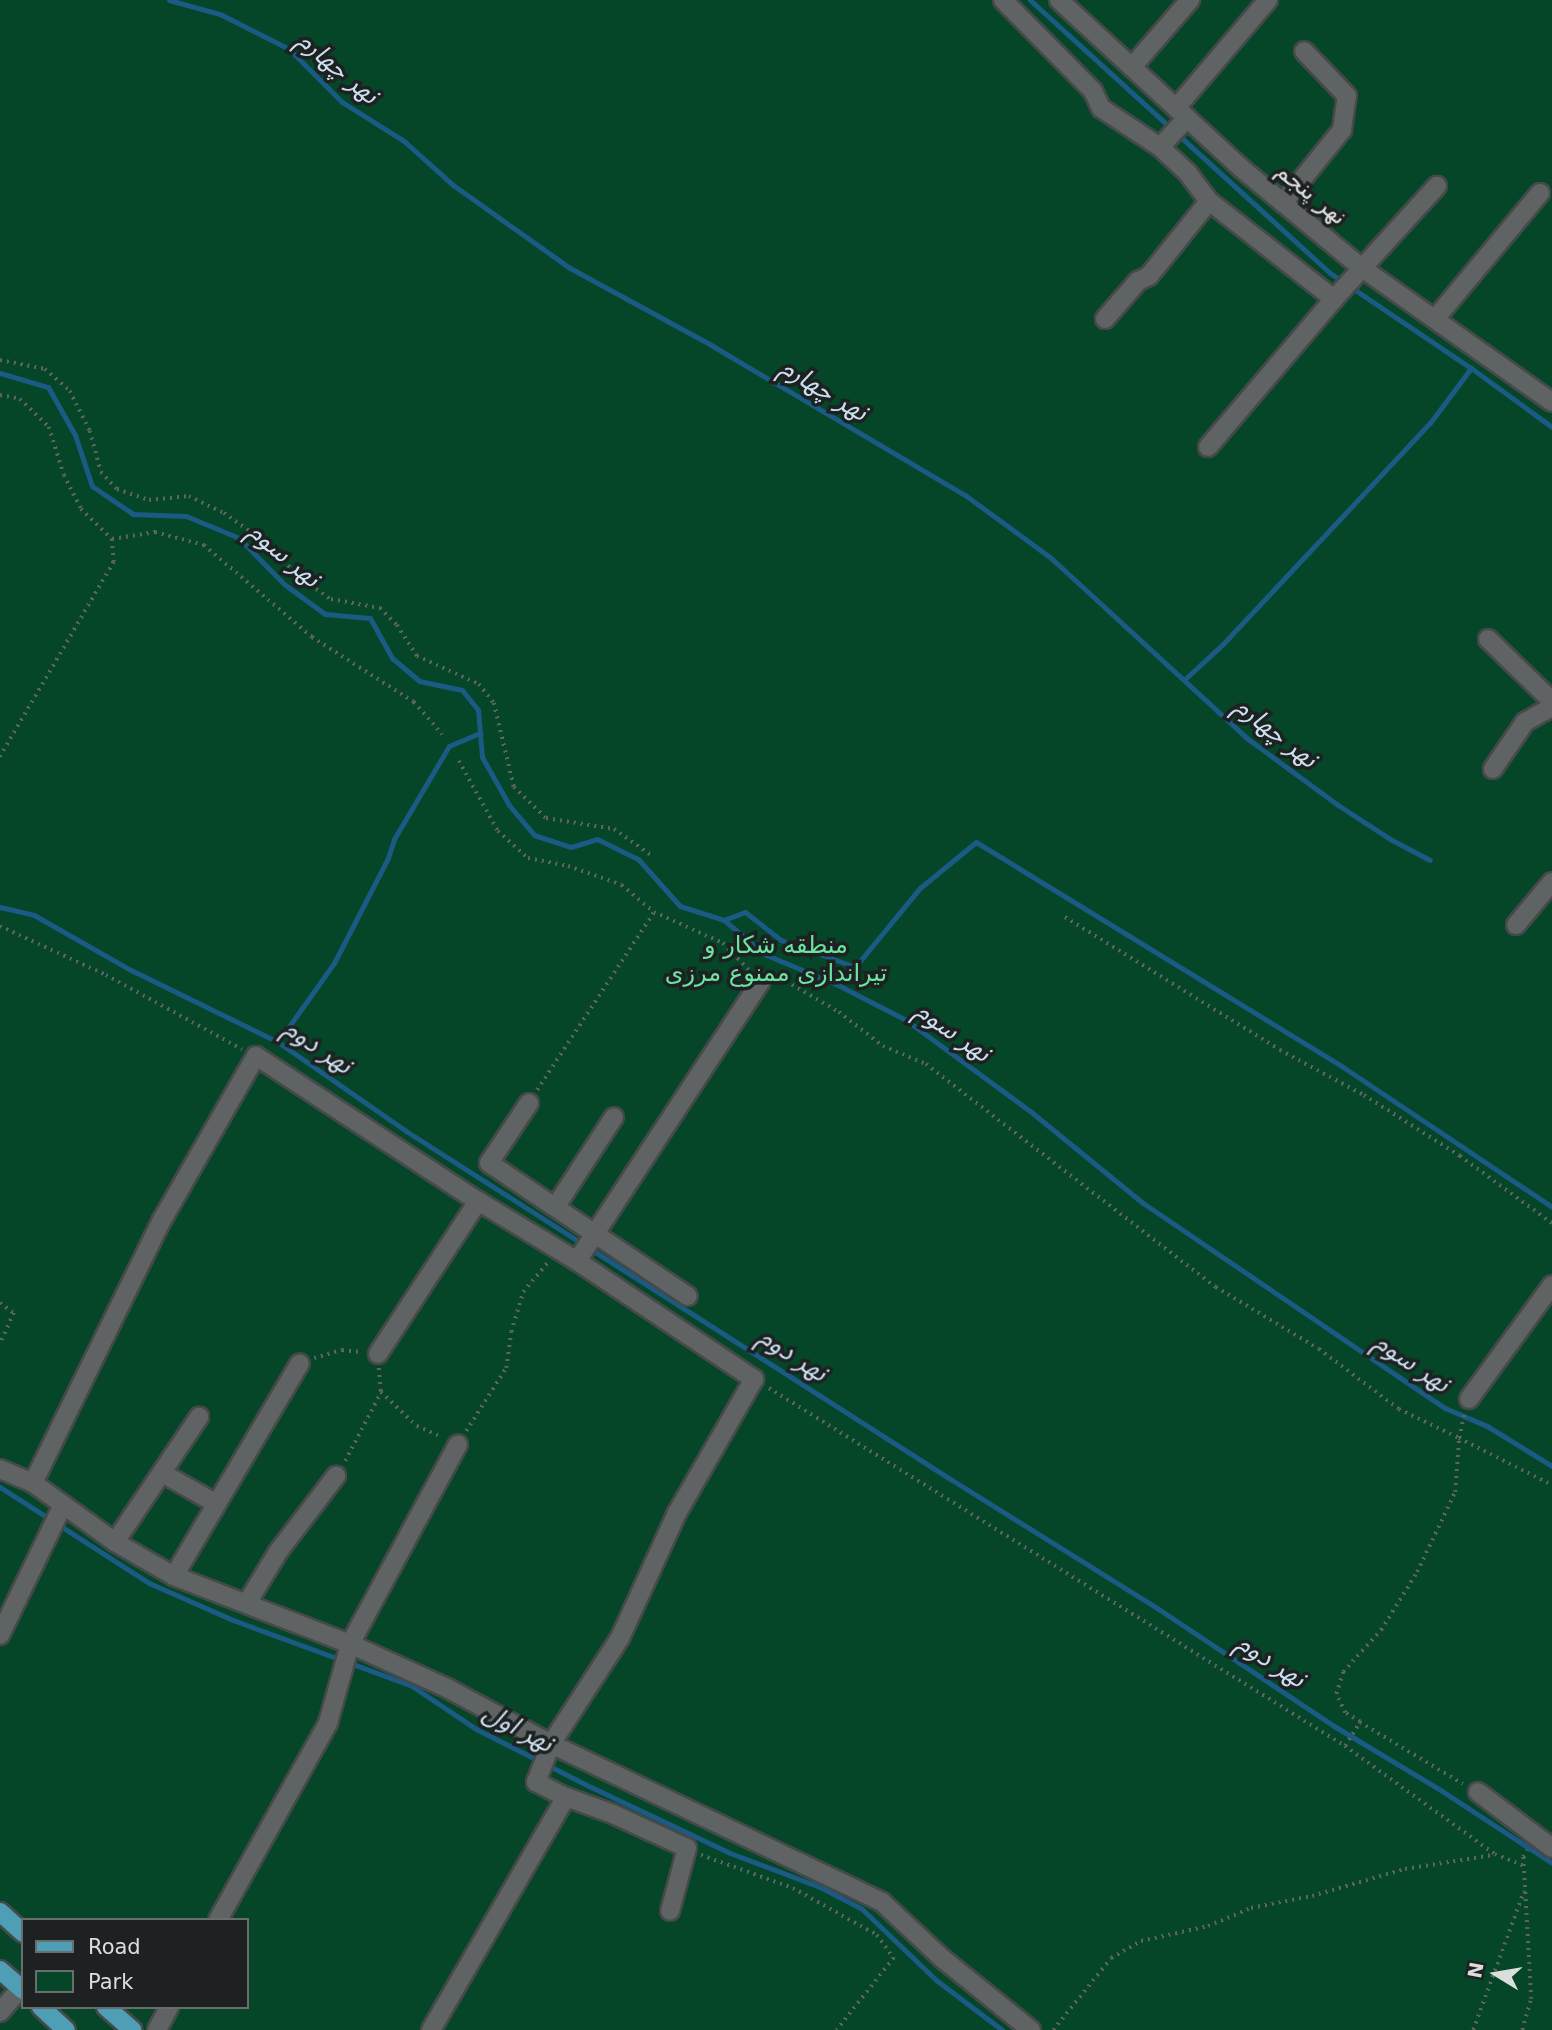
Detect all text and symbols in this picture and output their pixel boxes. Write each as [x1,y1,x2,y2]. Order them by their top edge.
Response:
water label: نهر چهارم [291,25,385,111]
street label: نهر پنجم [1269,156,1353,232]
water label: نهر چهارم [775,352,873,428]
water label: نهر سوم [242,516,326,594]
water label: نهر چهارم [1229,691,1323,775]
park label: منطقه شکار و تیراندازی ممنوع مرزی [665,932,887,988]
water label: نهر سوم [910,995,996,1069]
water label: نهر دوم [278,1013,358,1081]
water label: نهر دوم [753,1321,833,1389]
water label: نهر سوم [1368,1327,1456,1399]
water label: نهر دوم [1231,1627,1311,1695]
water label: نهر اول [478,1697,558,1759]
legend [21,1918,248,2009]
text: Road [88,1935,141,1959]
north arrow [1461,1939,1531,2009]
text: N [1463,1960,1488,1980]
text: Park [88,1970,133,1994]

